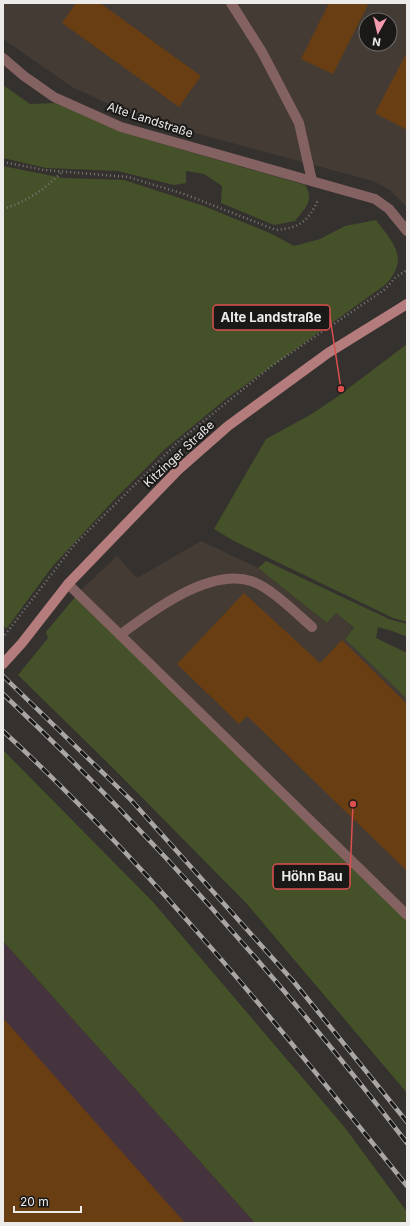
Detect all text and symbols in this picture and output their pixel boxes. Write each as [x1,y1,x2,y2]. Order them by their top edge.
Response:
north arrow [358,12,398,52]
text: N [371,34,382,49]
street label: Alte Landstraße [105,99,195,140]
callout: Alte Landstraße [213,305,330,330]
text: Alte Landstraße [220,309,322,325]
street label: Kitzinger Straße [140,417,217,490]
callout: Höhn Bau [273,864,350,889]
text: Höhn Bau [281,868,343,884]
scale bar [14,1188,81,1214]
text: 20 m [20,1194,49,1209]

